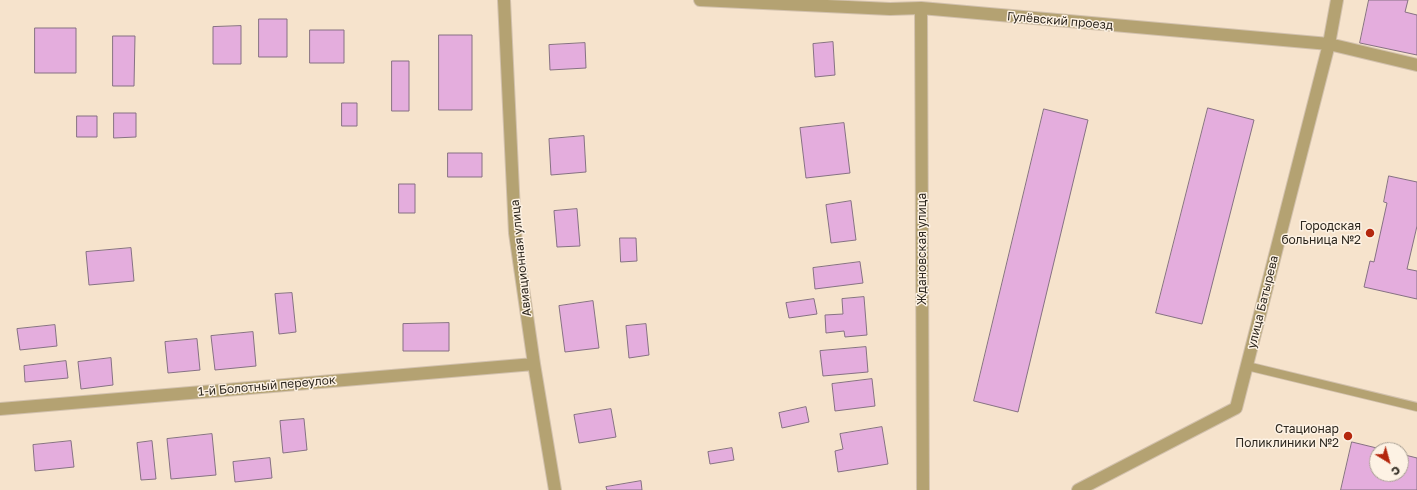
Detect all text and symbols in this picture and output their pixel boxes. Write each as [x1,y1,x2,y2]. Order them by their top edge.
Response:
street label: Гулёвский проезд [1006,9,1114,33]
street label: Ждановская улица [915,193,929,305]
street label: Авиационная улица [508,199,534,317]
place label: Городская больница №2 [1281,219,1361,247]
marker: Городская больница №2 [1364,227,1376,239]
street label: улица Батырева [1244,254,1282,350]
street label: 1-й Болотный переулок [198,373,336,399]
place label: Стационар Поликлиники №2 [1235,422,1339,450]
marker: Стационар Поликлиники №2 [1342,430,1354,442]
north arrow [1369,442,1409,482]
text: С [1389,464,1403,479]

